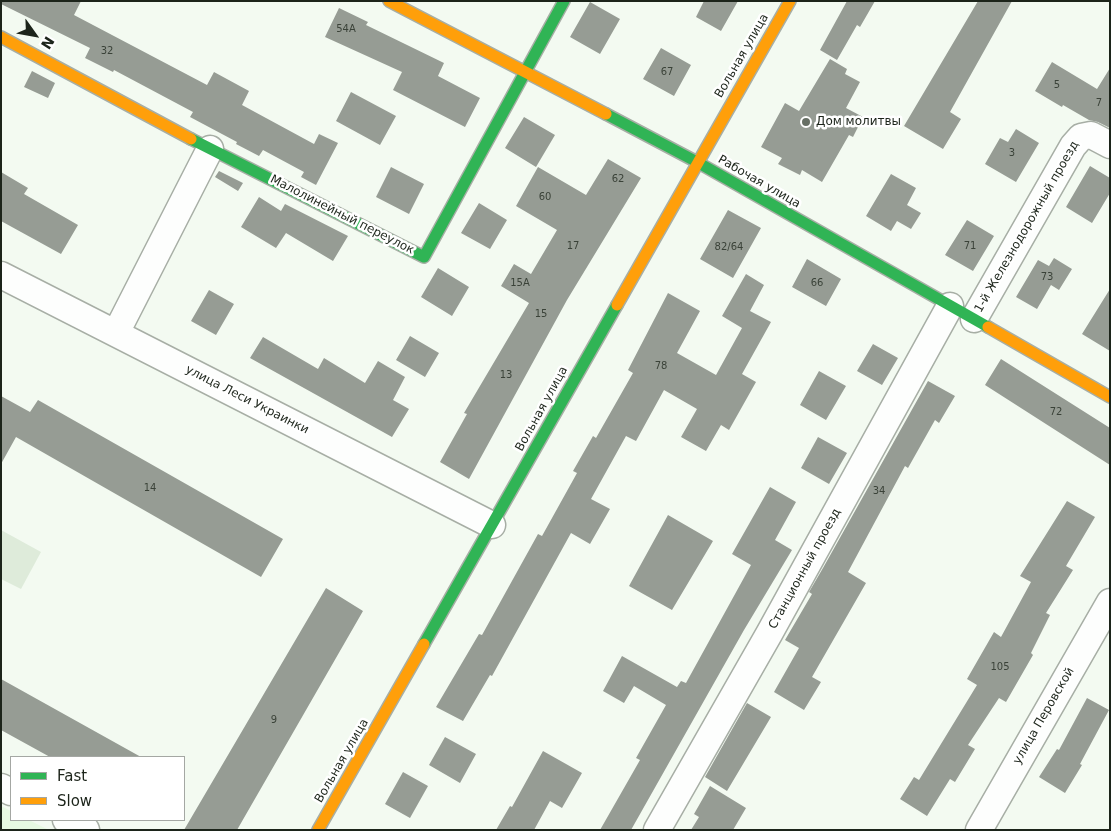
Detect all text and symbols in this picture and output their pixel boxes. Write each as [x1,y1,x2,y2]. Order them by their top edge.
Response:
north arrow [10,10,60,60]
street label: Вольная улица [712,11,772,101]
house number: 54А [336,23,356,35]
text: N [38,34,58,52]
house number: 32 [101,45,113,57]
house number: 67 [661,66,673,78]
house number: 5 [1054,79,1060,91]
house number: 7 [1096,97,1102,109]
place label: Дом молитвы [816,115,901,129]
marker: Дом молитвы [800,116,812,128]
street label: 1-й Железнодорожный проезд [972,139,1082,315]
house number: 3 [1009,147,1015,159]
street label: Рабочая улица [715,153,803,211]
street label: Малолинейный переулок [268,172,416,258]
house number: 62 [612,173,624,185]
house number: 60 [539,191,551,203]
house number: 17 [567,240,579,252]
house number: 71 [964,240,976,252]
house number: 82/64 [715,241,743,253]
house number: 73 [1041,271,1053,283]
house number: 15А [510,277,530,289]
house number: 66 [811,277,823,289]
house number: 15 [535,308,547,320]
house number: 78 [655,360,667,372]
street label: улица Леси Украинки [183,363,311,437]
street label: Вольная улица [513,364,571,454]
house number: 13 [500,369,512,381]
house number: 72 [1050,406,1062,418]
house number: 14 [144,482,156,494]
house number: 34 [873,485,885,497]
street label: Станционный проезд [766,506,844,632]
house number: 105 [990,661,1010,673]
street label: улица Перовской [1010,665,1078,767]
house number: 9 [271,714,277,726]
street label: Вольная улица [312,716,372,806]
legend [10,756,185,821]
text: Fast [57,767,87,785]
text: Slow [57,792,92,810]

